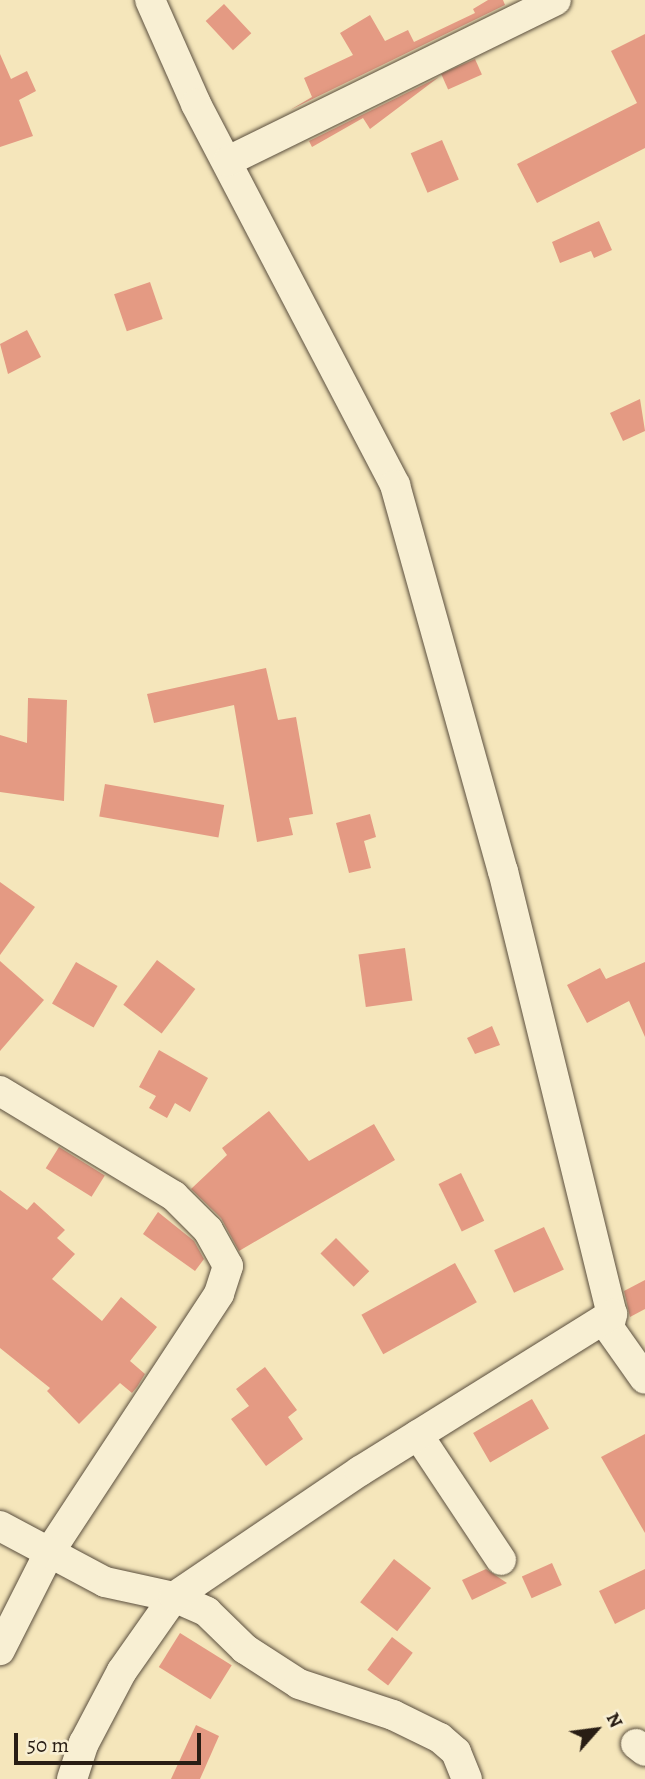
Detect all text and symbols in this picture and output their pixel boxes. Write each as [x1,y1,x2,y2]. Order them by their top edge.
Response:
north arrow [561,1695,631,1765]
text: N [600,1708,629,1732]
scale bar [18,1720,205,1764]
text: 50 m [27,1731,69,1759]

